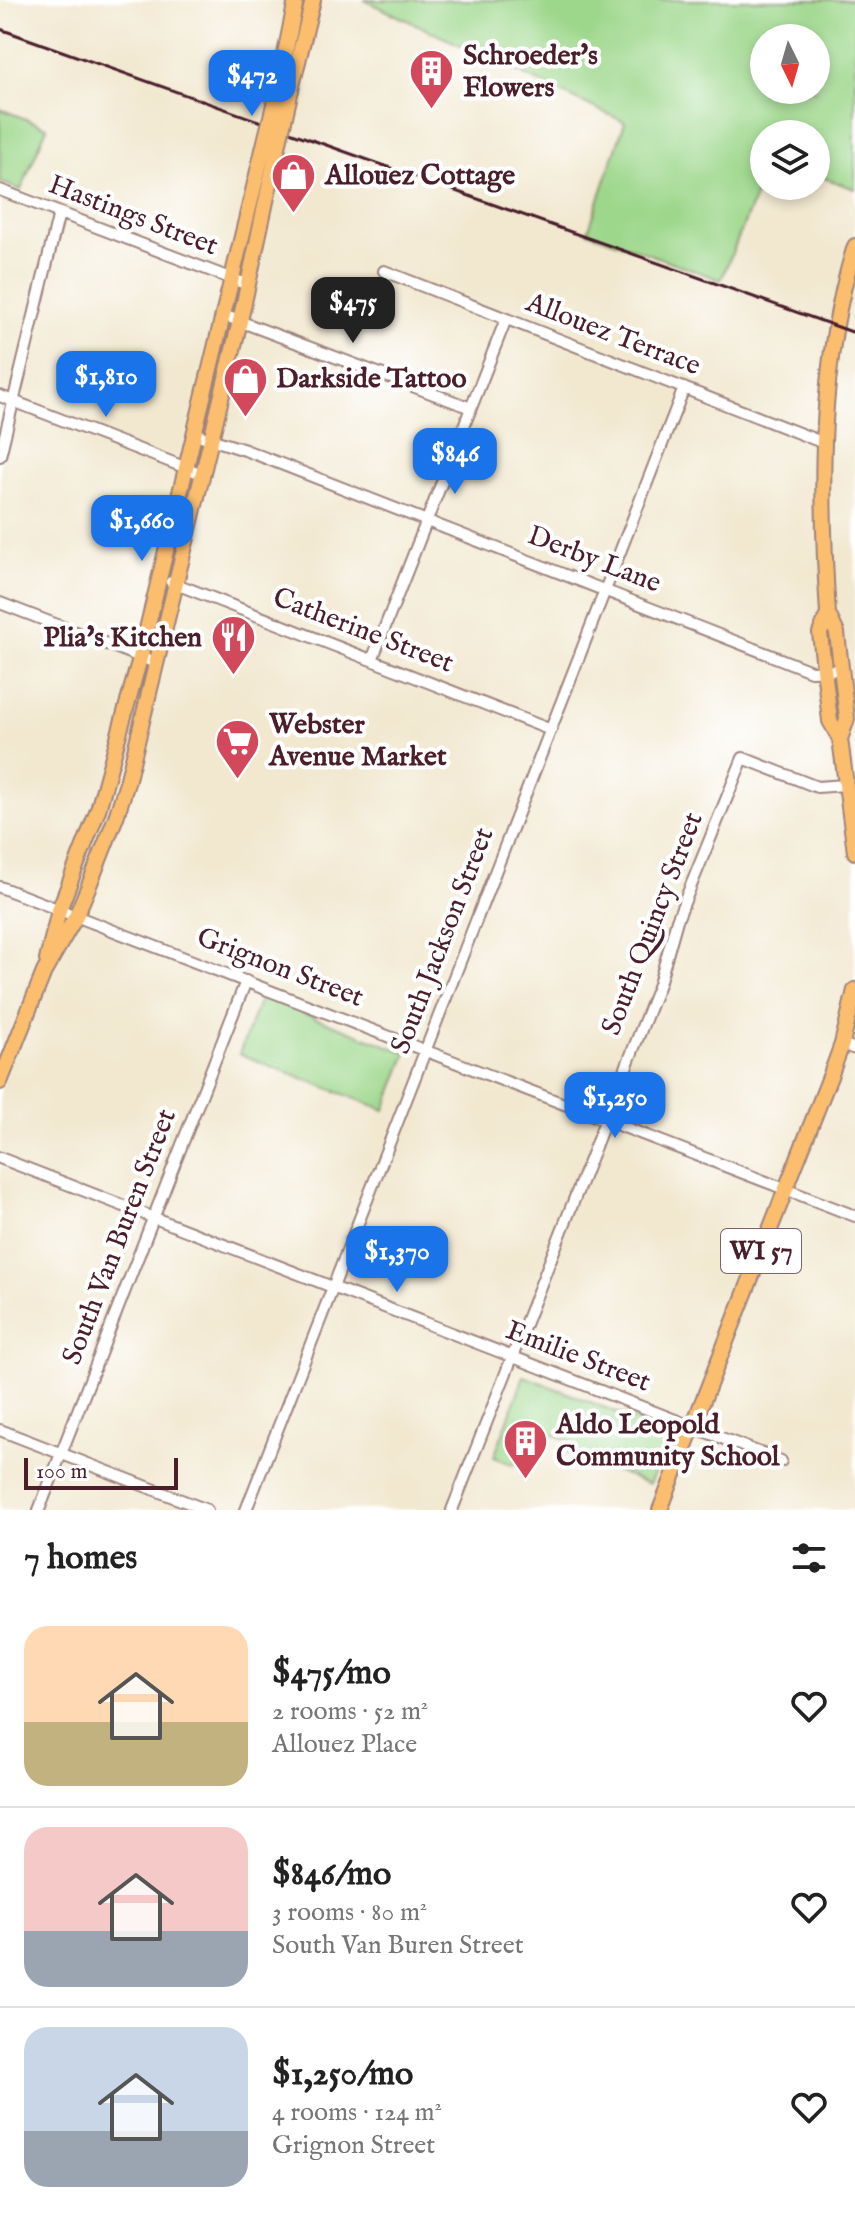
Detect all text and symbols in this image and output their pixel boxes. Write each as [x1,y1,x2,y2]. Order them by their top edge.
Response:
north arrow [750,24,830,104]
map controls [750,24,830,200]
place label: Schroeder's Flowers [463,39,598,106]
building icon: Schroeder's Flowers [408,48,456,111]
pin: $472 [205,50,299,118]
text: $472 [227,59,277,92]
button: layers [750,120,830,200]
shop icon: Allouez Cottage [270,152,318,215]
place label: Allouez Cottage [324,159,515,194]
street label: Hastings Street [43,168,223,265]
pin: $475 [306,277,400,345]
street label: Allouez Terrace [520,285,705,384]
text: $475 [329,286,377,319]
pin: $1,810 [41,351,171,419]
shop icon: Darkside Tattoo [221,355,269,418]
text: $1,810 [74,360,138,393]
place label: Darkside Tattoo [276,362,467,397]
pin: $846 [408,428,502,496]
text: $846 [431,437,479,470]
pin: $1,660 [77,495,207,563]
text: $1,660 [109,504,175,537]
street label: Derby Lane [522,519,666,601]
street label: Catherine Street [268,581,459,682]
restaurant icon: Plia's Kitchen [209,614,257,677]
place label: Plia's Kitchen [43,621,202,656]
place label: Webster Avenue Market [268,708,447,775]
supermarket icon: Webster Avenue Market [214,717,262,780]
street label: South Quincy Street [594,807,712,1040]
street label: South Jackson Street [384,822,502,1059]
street label: Grignon Street [192,920,369,1016]
pin: $1,250 [550,1072,680,1140]
text: $1,250 [582,1081,648,1114]
street label: South Van Buren Street [55,1104,185,1370]
pin: $1,370 [332,1226,462,1294]
road number: WI 57 [721,1229,801,1273]
text: $1,370 [364,1235,430,1268]
street label: Emilie Street [501,1313,656,1401]
place label: Aldo Leopold Community School [555,1408,781,1475]
building icon: Aldo Leopold Community School [501,1417,549,1480]
scale bar [24,1454,178,1490]
text: 100 m [36,1458,88,1486]
icon: filters [787,1536,831,1580]
text: 7 homes [24,1537,137,1580]
text: $475/mo [272,1652,391,1695]
icon: home [88,1658,184,1754]
icon: heart [787,1684,831,1728]
text: 2 rooms · 52 m² [272,1695,428,1728]
text: Allouez Place [272,1728,417,1761]
text: $846/mo [272,1853,391,1896]
icon: home [88,1859,184,1955]
icon: heart [787,1885,831,1929]
text: 3 rooms · 80 m² [272,1896,427,1929]
text: South Van Buren Street [272,1929,524,1962]
text: $1,250/mo [272,2053,413,2096]
icon: home [88,2059,184,2155]
icon: heart [787,2085,831,2129]
text: 4 rooms · 124 m² [272,2096,442,2129]
text: Grignon Street [272,2129,435,2162]

